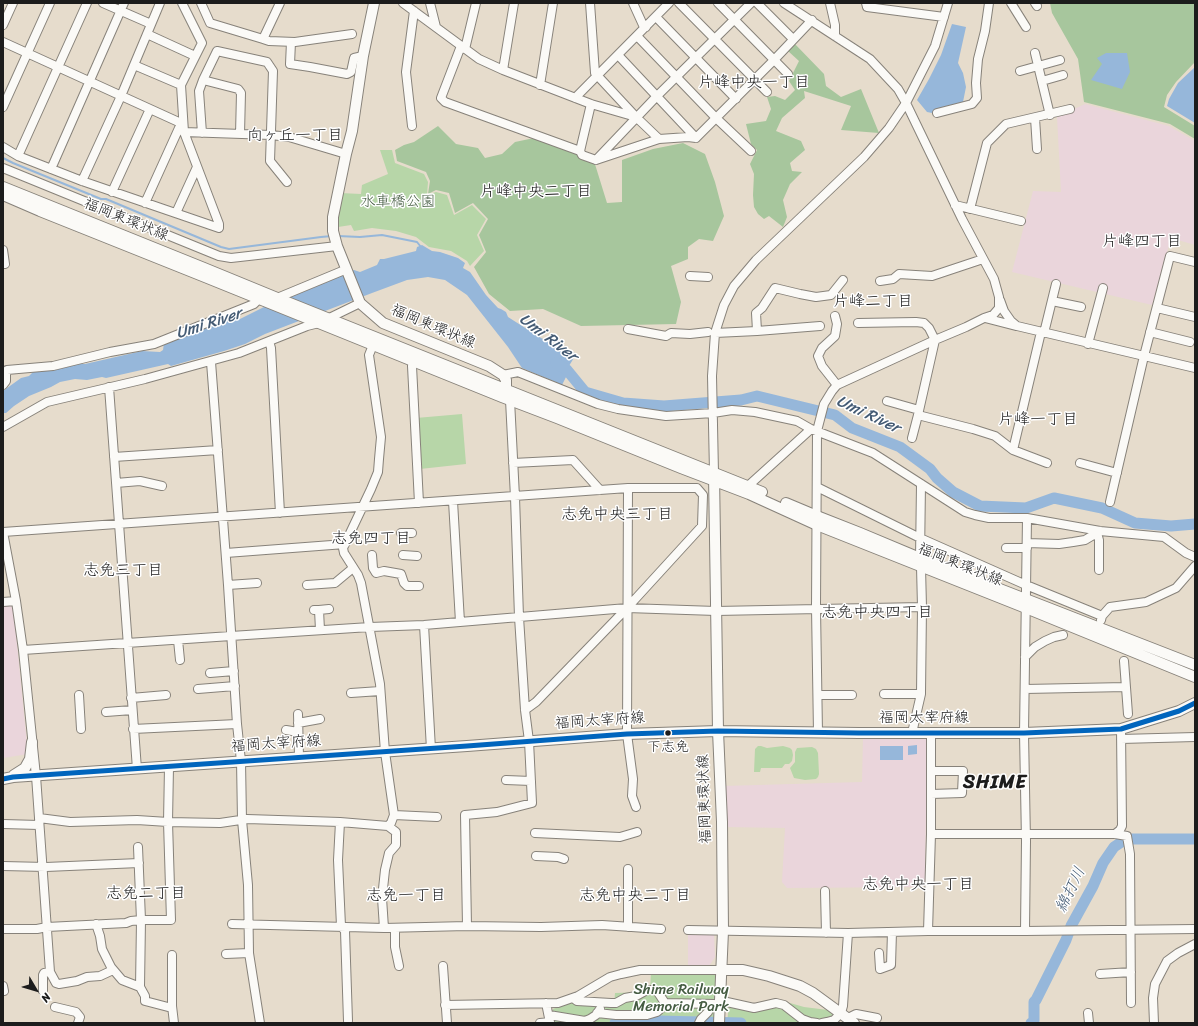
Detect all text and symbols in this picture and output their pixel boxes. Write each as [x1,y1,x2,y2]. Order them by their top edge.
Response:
district label: 片峰中央一丁目 [698,73,810,93]
district label: 向ヶ丘一丁目 [247,126,343,146]
district label: 片峰中央二丁目 [480,182,592,202]
park label: 水車橋公園 [361,193,435,211]
street label: 福岡東環状線 [81,195,171,245]
district label: 片峰四丁目 [1102,232,1182,252]
district label: 片峰二丁目 [833,292,913,312]
street label: 福岡東環状線 [388,301,478,353]
water label: Umi River [174,304,244,344]
water label: Umi River [515,310,581,366]
water label: Umi River [833,392,903,438]
district label: 片峰一丁目 [998,410,1078,430]
district label: 志免中央三丁目 [561,505,673,525]
district label: 志免四丁目 [331,529,411,549]
street label: 福岡東環状線 [915,540,1005,590]
district label: 志免三丁目 [83,561,163,581]
district label: 志免中央四丁目 [821,603,933,623]
street label: 福岡太宰府線 [554,709,646,733]
street label: 福岡太宰府線 [879,709,969,727]
marker: 下志免 [663,728,673,738]
street label: 福岡太宰府線 [230,732,322,756]
place label: 下志免 [647,739,689,755]
street label: 福岡東環状線 [694,754,716,844]
district label: SHIME [963,772,1027,794]
water label: 綿打川 [1052,864,1090,916]
district label: 志免中央一丁目 [862,875,974,895]
district label: 志免二丁目 [106,884,186,904]
district label: 志免一丁目 [366,886,446,906]
district label: 志免中央二丁目 [579,886,691,906]
north arrow [16,970,56,1010]
park label: Shime Railway Memorial Park [633,981,729,1016]
text: N [36,989,56,1007]

